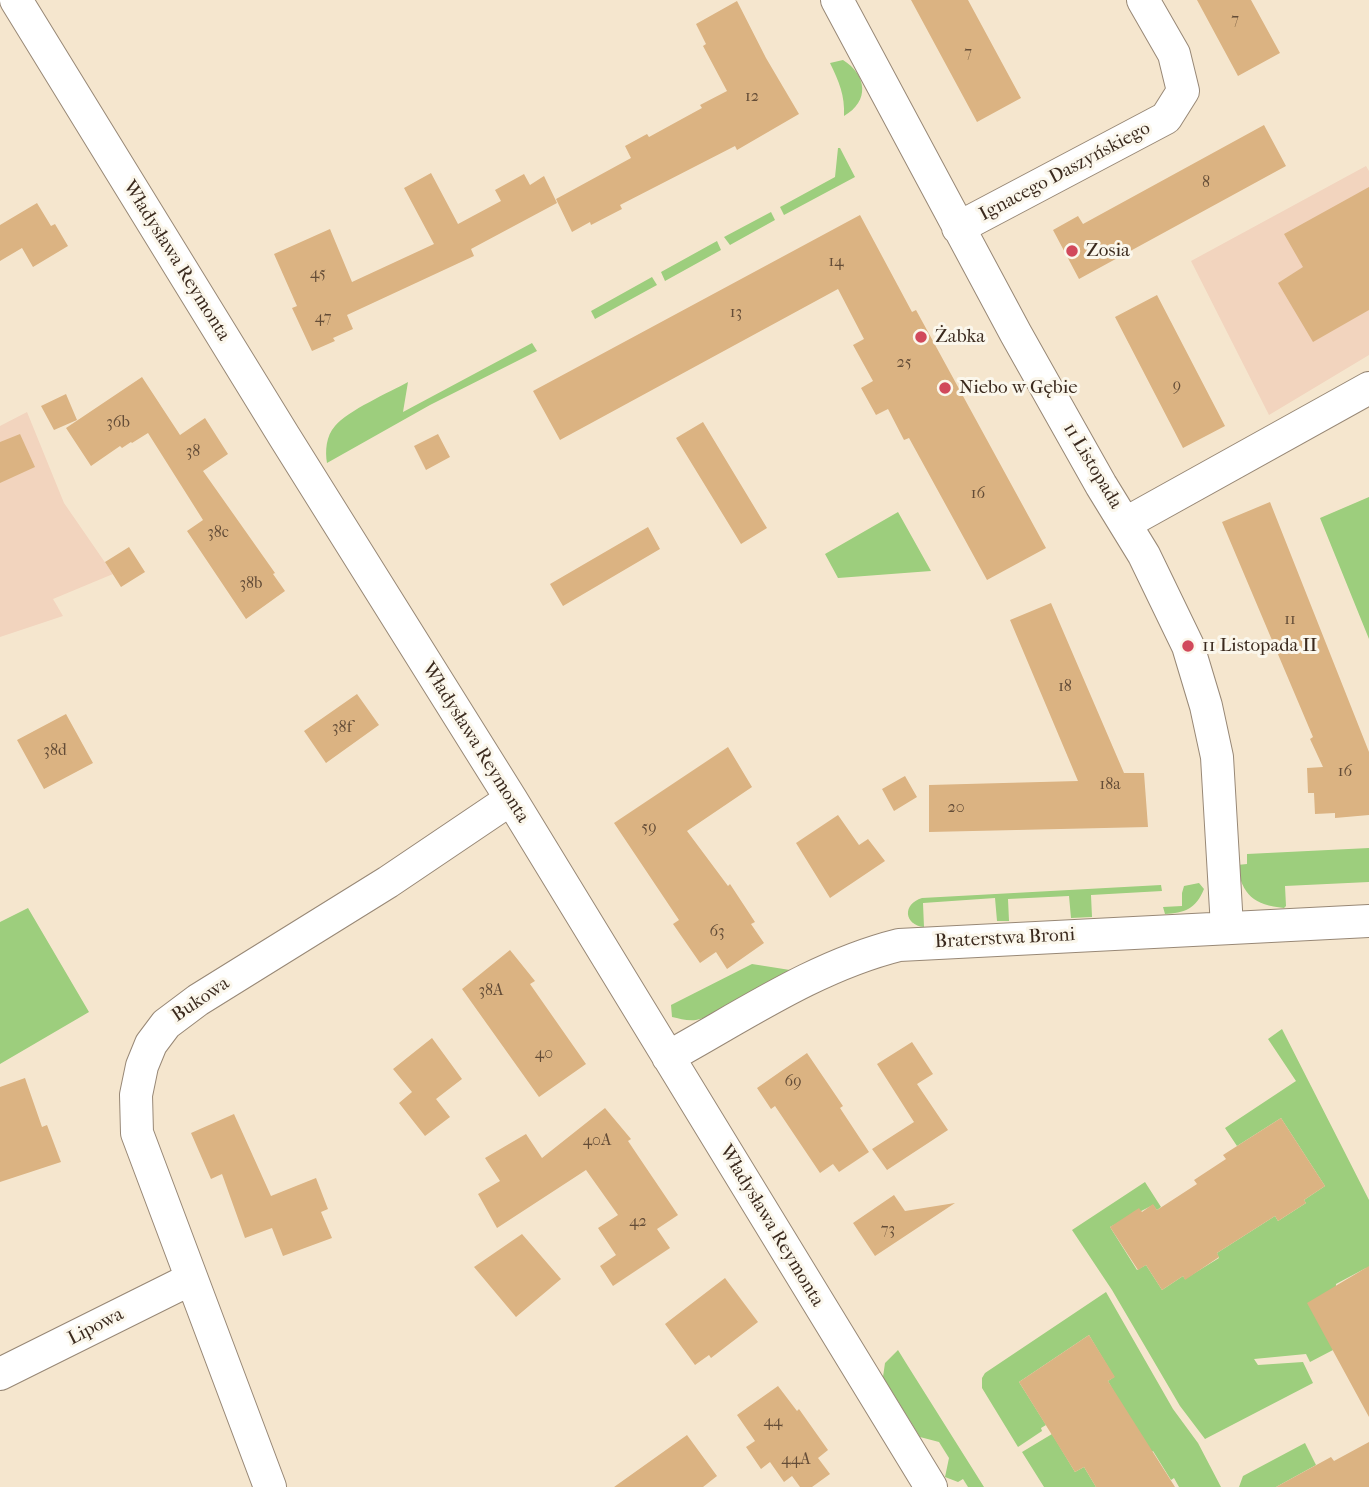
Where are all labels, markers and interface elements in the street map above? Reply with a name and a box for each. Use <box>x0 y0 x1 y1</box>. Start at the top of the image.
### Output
house number: 7 <box>1231 10 1239 30</box>
house number: 7 <box>964 43 972 63</box>
house number: 12 <box>745 87 759 107</box>
street label: Ignacego Daszyńskiego <box>976 117 1154 227</box>
house number: 8 <box>1202 173 1210 193</box>
street label: Władysława Reymonta <box>117 177 235 345</box>
place label: Zosia <box>1086 240 1130 262</box>
marker: Zosia <box>1064 243 1080 259</box>
house number: 14 <box>828 252 844 272</box>
house number: 45 <box>310 264 326 284</box>
house number: 13 <box>730 303 742 323</box>
house number: 47 <box>315 308 331 328</box>
place label: Żabka <box>935 326 985 348</box>
marker: Żabka <box>913 329 929 345</box>
house number: 25 <box>896 353 912 373</box>
house number: 9 <box>1173 376 1181 396</box>
place label: Niebo w Gębie <box>959 377 1078 399</box>
marker: Niebo w Gębie <box>937 380 953 396</box>
house number: 36b <box>106 413 130 433</box>
street label: 11 Listopada <box>1057 419 1127 513</box>
house number: 38 <box>186 442 200 462</box>
house number: 16 <box>971 484 985 504</box>
house number: 38c <box>207 523 229 543</box>
house number: 38b <box>240 574 262 594</box>
house number: 11 <box>1284 610 1296 630</box>
place label: 11 Listopada II <box>1202 635 1317 657</box>
marker: 11 Listopada II <box>1180 638 1196 654</box>
street label: Władysława Reymonta <box>416 659 534 827</box>
house number: 18 <box>1058 677 1072 697</box>
house number: 38f <box>332 718 352 738</box>
house number: 38d <box>43 741 67 761</box>
house number: 16 <box>1338 762 1352 782</box>
house number: 18a <box>1099 775 1121 795</box>
house number: 20 <box>947 798 965 818</box>
house number: 59 <box>641 818 657 838</box>
house number: 63 <box>709 922 725 942</box>
street label: Braterstwa Broni <box>934 924 1076 954</box>
street label: Bukowa <box>168 973 234 1027</box>
house number: 38A <box>479 981 503 1001</box>
house number: 40 <box>535 1044 553 1064</box>
house number: 69 <box>784 1072 802 1092</box>
house number: 40A <box>583 1131 611 1151</box>
street label: Władysława Reymonta <box>714 1141 828 1311</box>
house number: 42 <box>629 1212 647 1232</box>
house number: 73 <box>881 1220 895 1240</box>
street label: Lipowa <box>64 1303 128 1351</box>
house number: 44 <box>764 1412 782 1432</box>
house number: 44A <box>781 1450 811 1470</box>

